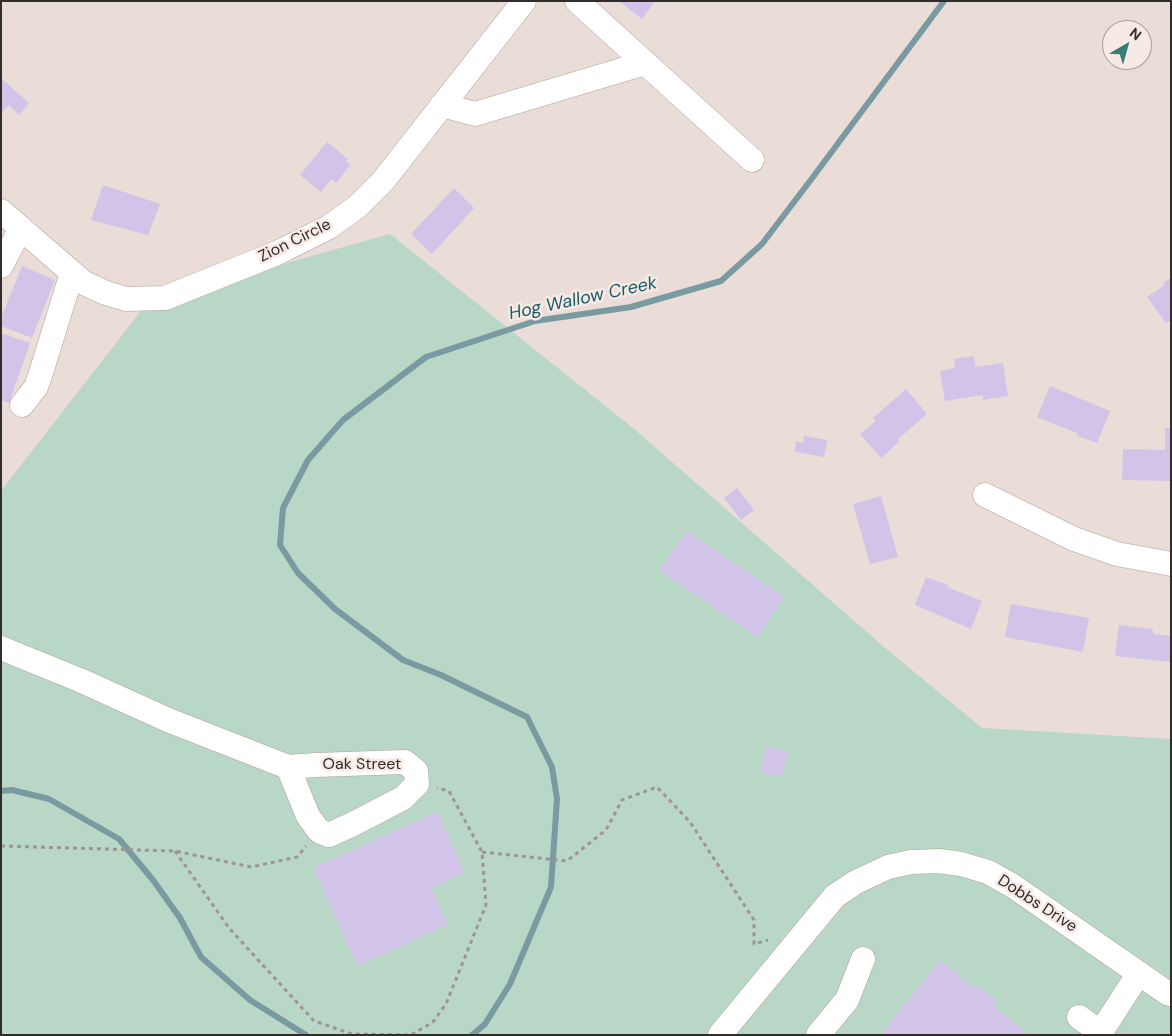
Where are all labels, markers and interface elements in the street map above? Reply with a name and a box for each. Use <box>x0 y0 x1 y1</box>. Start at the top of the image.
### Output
north arrow <box>1102 20 1152 70</box>
text: N <box>1126 24 1145 44</box>
street label: Zion Circle <box>256 215 334 267</box>
water label: Hog Wallow Creek <box>507 273 659 325</box>
street label: Oak Street <box>323 755 401 775</box>
street label: Dobbs Drive <box>994 871 1080 937</box>

